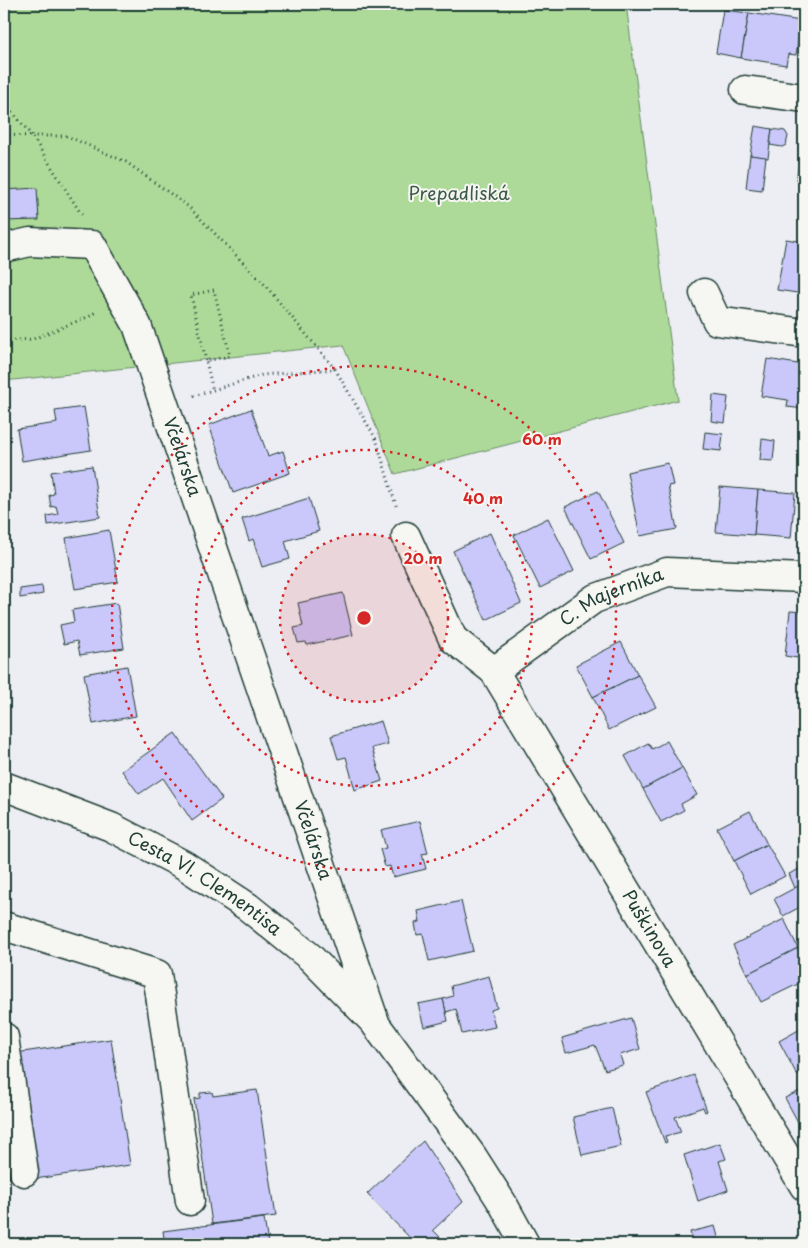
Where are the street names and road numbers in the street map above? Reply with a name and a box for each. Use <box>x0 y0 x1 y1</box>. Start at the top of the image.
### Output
street label: Včelárska <box>157 413 210 500</box>
street label: C. Majerníka <box>553 559 668 632</box>
street label: Včelárska <box>288 796 340 883</box>
street label: Cesta Vl. Clementisa <box>123 823 289 942</box>
street label: Puškinova <box>617 884 684 972</box>

